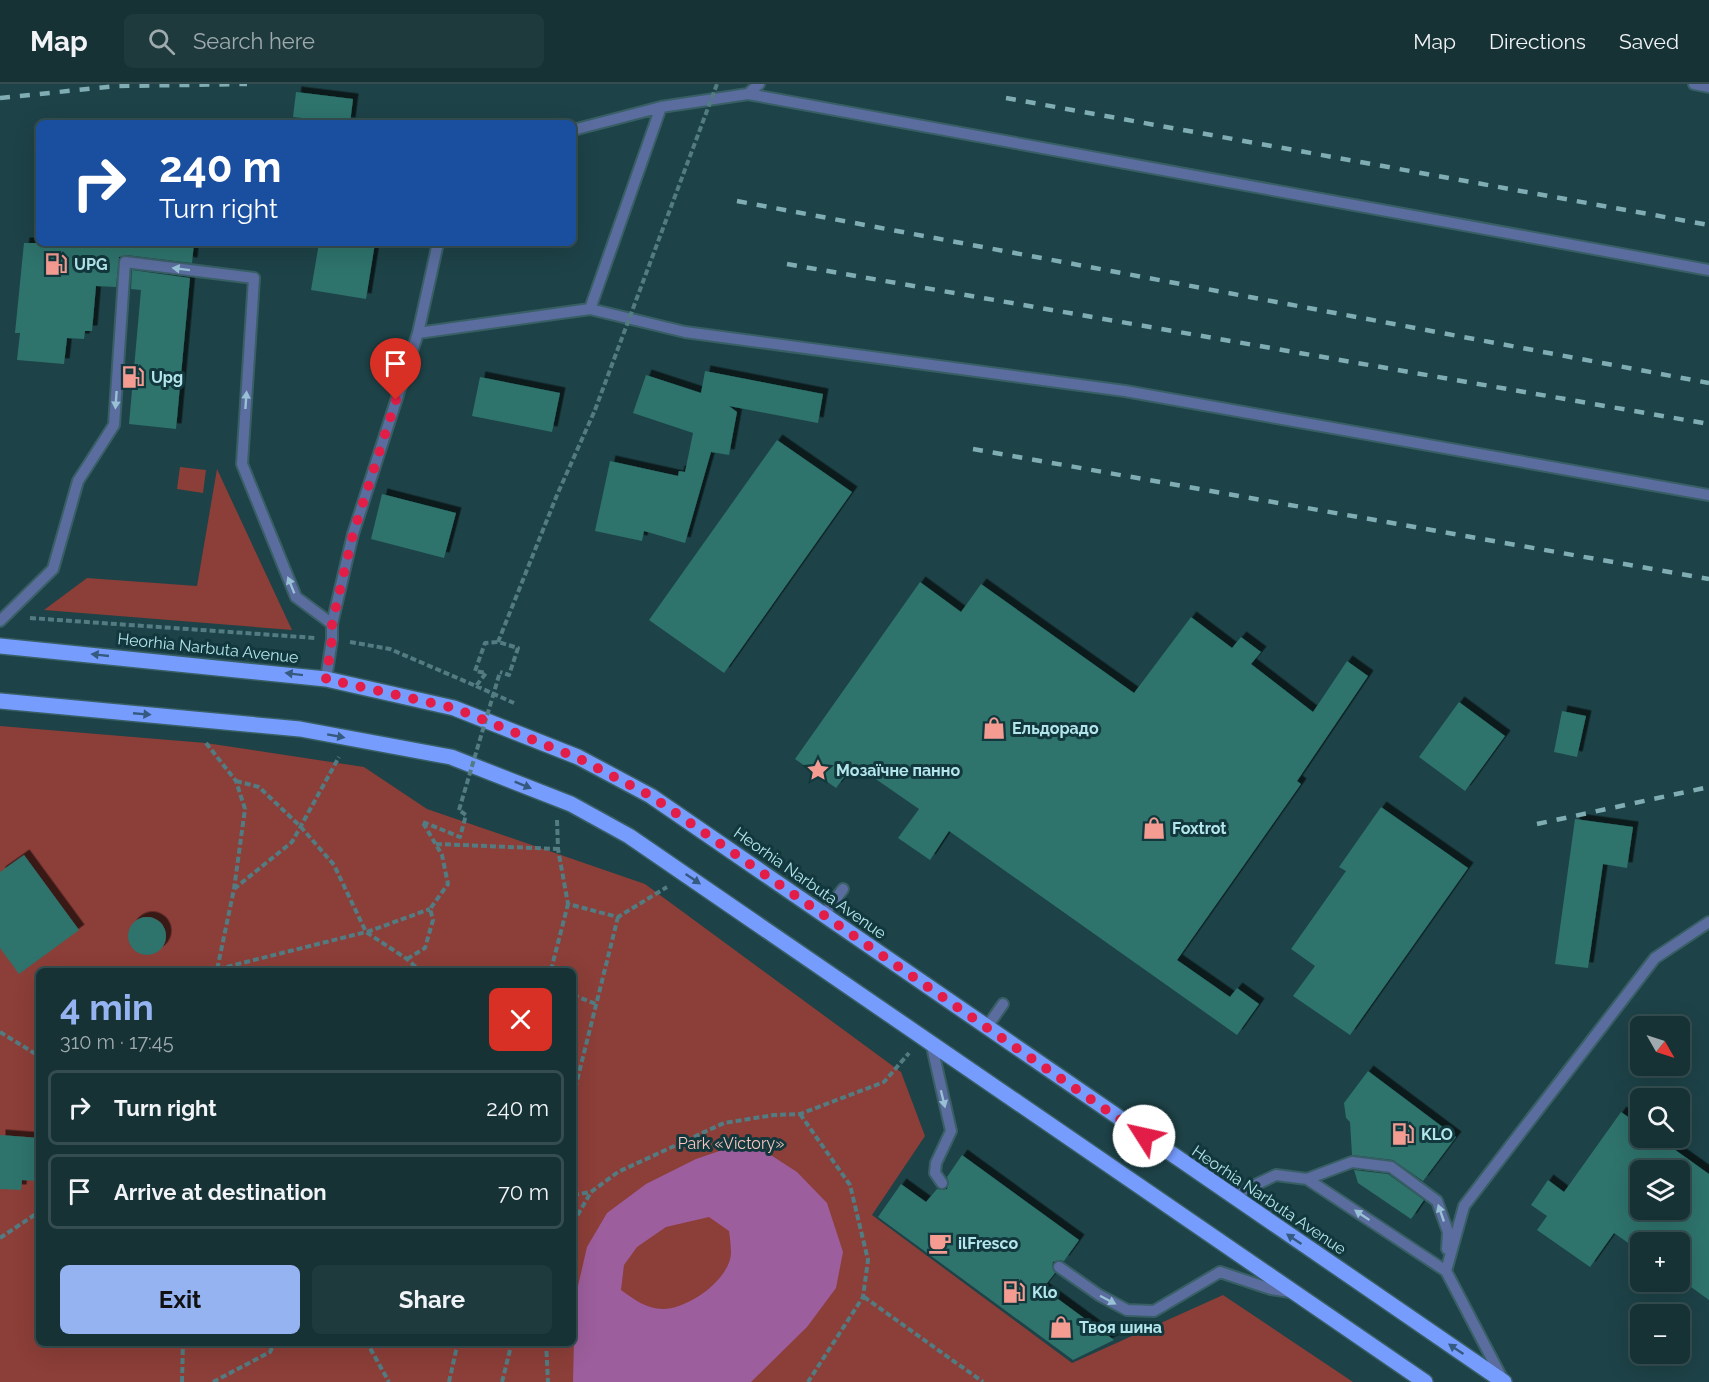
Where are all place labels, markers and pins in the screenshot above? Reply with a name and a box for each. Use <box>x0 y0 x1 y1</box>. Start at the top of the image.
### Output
fuel station icon: UPG <box>43 251 69 277</box>
place label: UPG <box>74 255 108 274</box>
pin <box>370 338 421 400</box>
fuel station icon: Upg <box>120 364 146 390</box>
place label: Upg <box>151 368 183 387</box>
shop icon: Ельдорадо <box>981 715 1007 741</box>
place label: Ельдорадо <box>1012 719 1099 738</box>
place icon: Мозаїчне панно <box>805 757 831 783</box>
place label: Мозаїчне панно <box>836 761 960 780</box>
shop icon: Foxtrot <box>1141 815 1167 841</box>
place label: Foxtrot <box>1172 819 1226 838</box>
fuel station icon: KLO <box>1390 1121 1416 1147</box>
place label: KLO <box>1421 1125 1453 1144</box>
cafe icon: ilFresco <box>927 1230 953 1256</box>
place label: ilFresco <box>958 1234 1018 1253</box>
fuel station icon: Klo <box>1001 1279 1027 1305</box>
place label: Klo <box>1032 1283 1058 1302</box>
shop icon: Твоя шина <box>1048 1314 1074 1340</box>
place label: Твоя шина <box>1079 1318 1162 1337</box>

